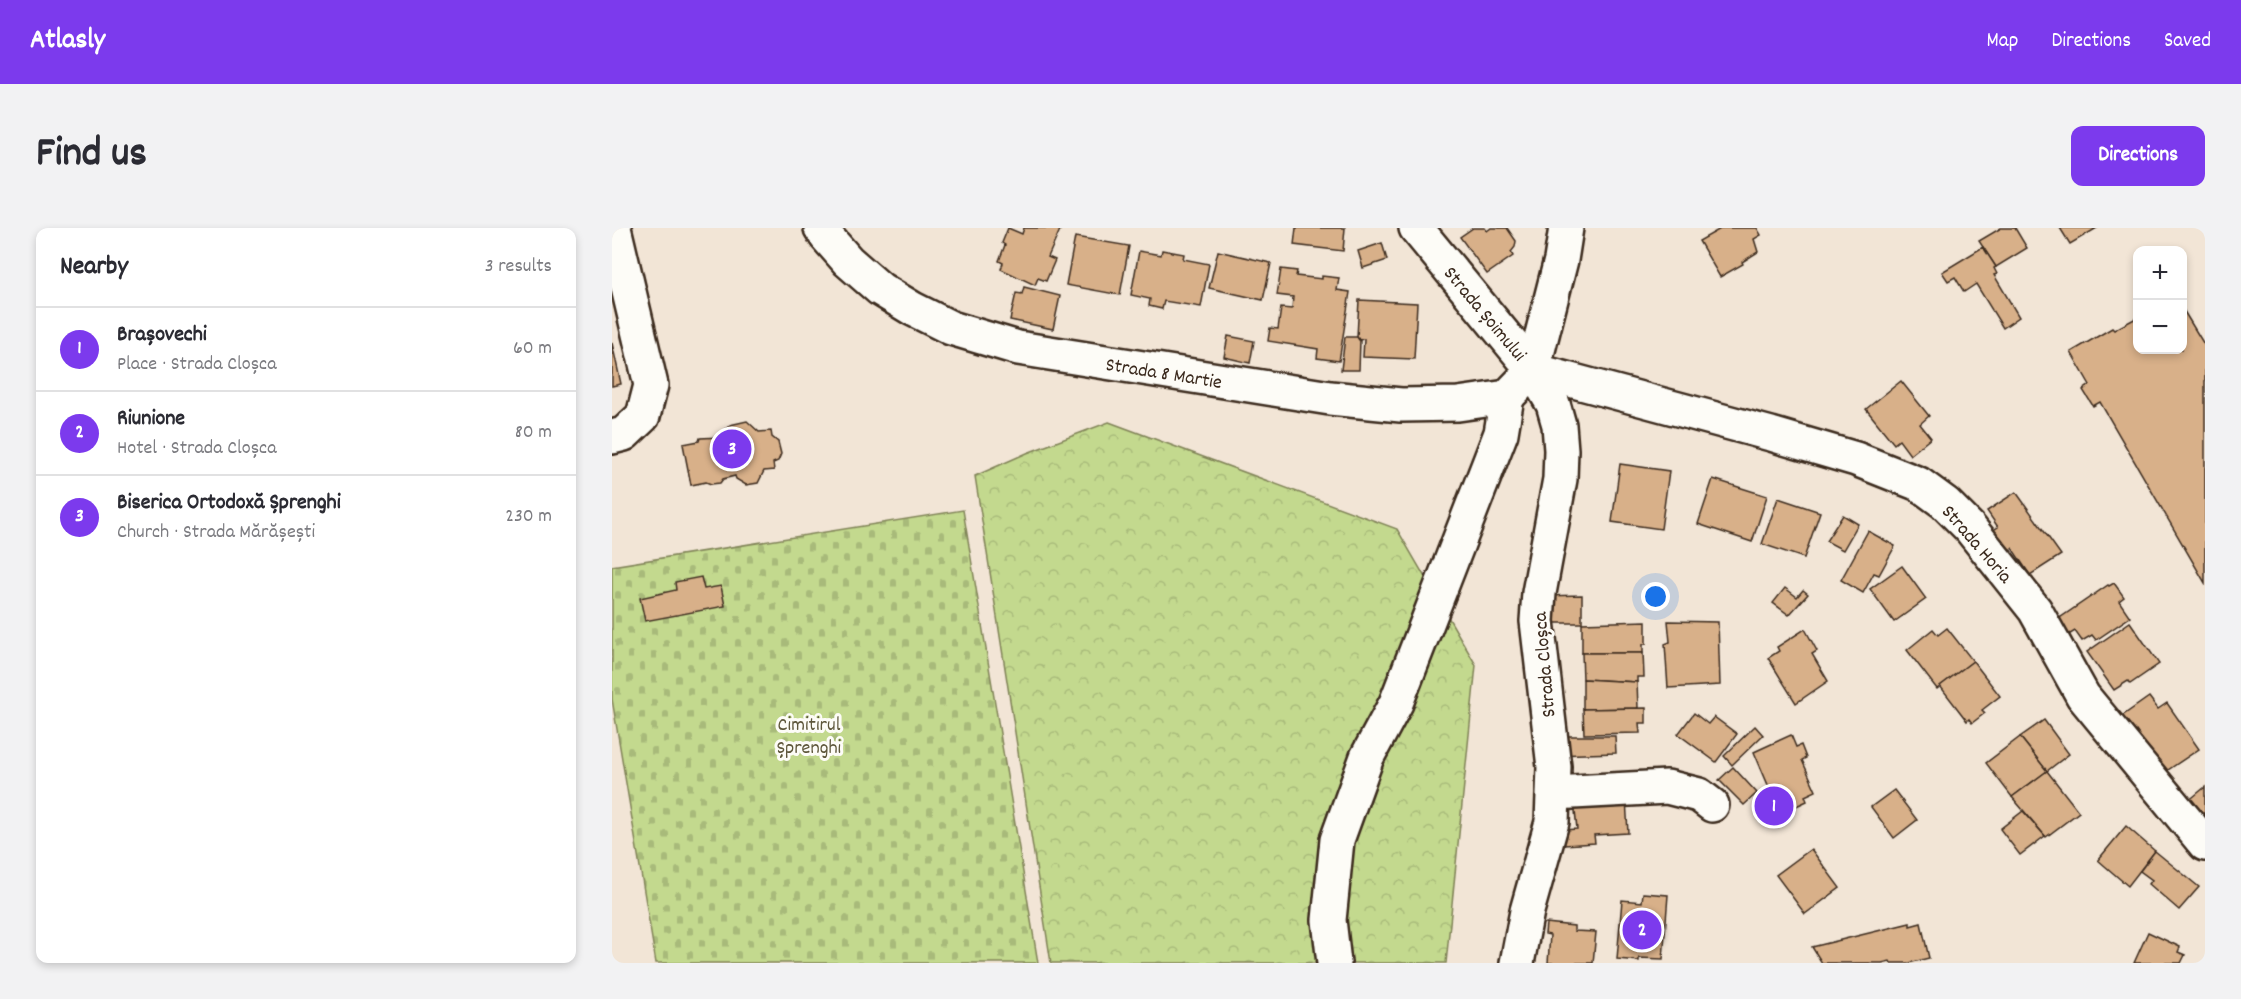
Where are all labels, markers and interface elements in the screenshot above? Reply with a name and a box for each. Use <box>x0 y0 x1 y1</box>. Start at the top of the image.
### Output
text: Atlasly <box>30 22 105 62</box>
text: Map <box>1987 27 2018 57</box>
text: Directions <box>2051 27 2131 57</box>
text: Saved <box>2164 27 2211 57</box>
text: Find us <box>36 126 147 186</box>
button: Directions <box>2071 126 2205 186</box>
map controls <box>2133 246 2187 354</box>
button: + <box>2133 246 2187 300</box>
text: Nearby <box>60 249 128 286</box>
text: 3 results <box>485 253 552 281</box>
street label: Strada Șoimului <box>1436 261 1532 369</box>
button: − <box>2133 300 2187 354</box>
text: Brașovechi <box>117 320 207 351</box>
text: 1 <box>77 335 82 363</box>
text: 60 m <box>513 335 552 363</box>
text: Place · Strada Cloșca <box>117 351 277 379</box>
street label: Strada 8 Martie <box>1103 352 1224 398</box>
text: Riunione <box>117 404 185 435</box>
text: 2 <box>75 419 84 447</box>
text: 80 m <box>515 419 552 447</box>
pin: 3 <box>712 426 752 472</box>
text: Hotel · Strada Cloșca <box>117 435 277 463</box>
text: Biserica Ortodoxă Șprenghi <box>117 488 341 519</box>
street label: Strada Horia <box>1934 500 2018 591</box>
text: 3 <box>75 503 84 531</box>
text: 230 m <box>505 503 552 531</box>
text: Church · Strada Mărășești <box>117 519 315 547</box>
your location <box>1641 582 1670 611</box>
street label: Strada Cloșca <box>1527 610 1565 719</box>
park label: Cimitirul Șprenghi <box>777 712 842 763</box>
pin: 1 <box>1754 784 1794 828</box>
pin: 2 <box>1622 908 1662 952</box>

